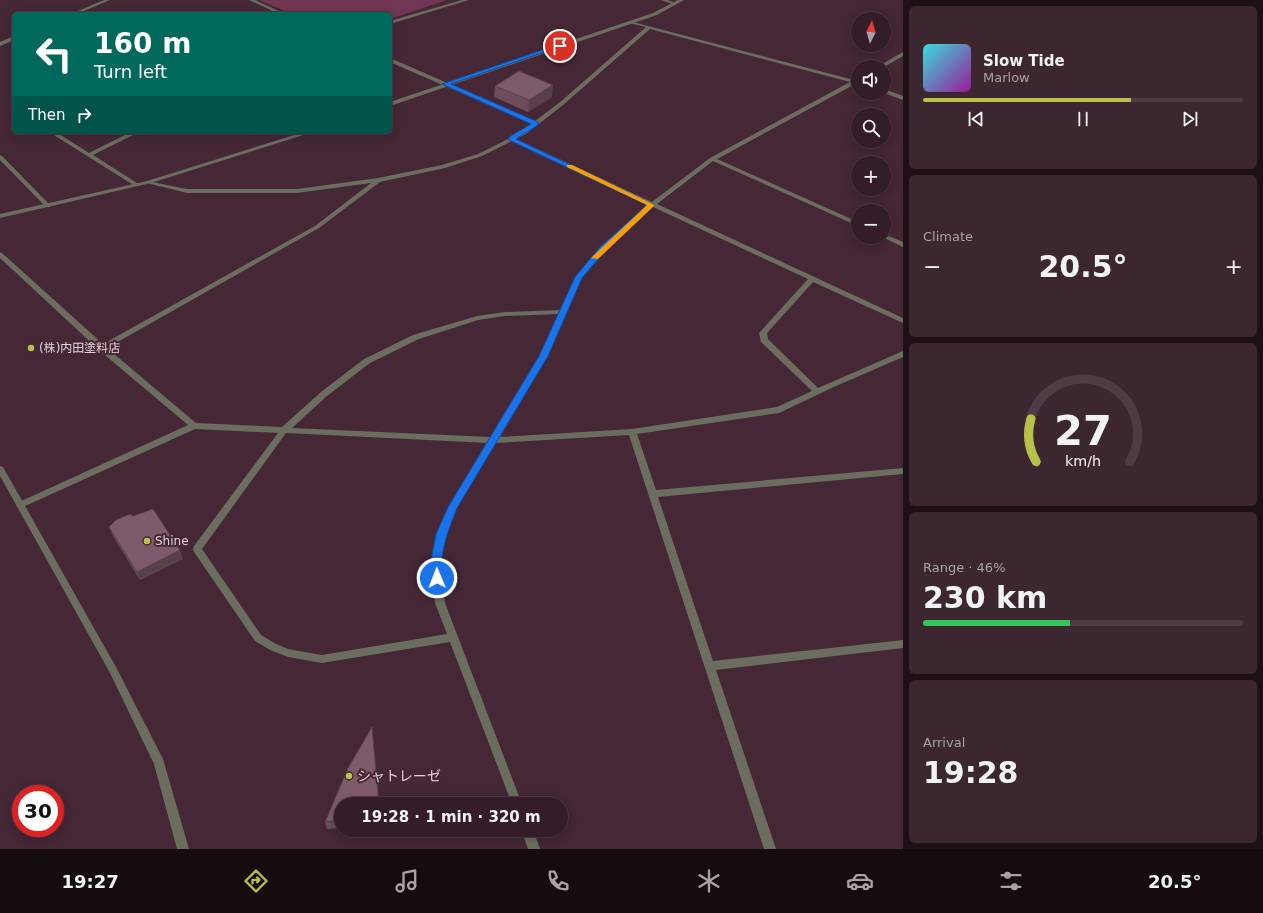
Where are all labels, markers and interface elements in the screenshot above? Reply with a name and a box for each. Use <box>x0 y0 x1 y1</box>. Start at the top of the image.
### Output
north arrow <box>851 12 891 52</box>
map controls <box>851 12 891 244</box>
text: 160 m <box>94 27 191 60</box>
icon: left <box>28 28 80 80</box>
pin <box>543 29 577 63</box>
icon: arrive <box>549 35 571 57</box>
text: Slow Tide <box>983 52 1065 70</box>
button: sound <box>851 60 891 100</box>
text: Turn left <box>94 61 167 82</box>
text: Marlow <box>983 70 1030 85</box>
icon: right <box>73 104 95 126</box>
text: Then <box>28 106 65 124</box>
button: search <box>851 108 891 148</box>
icon: previous <box>965 108 987 130</box>
icon: pause <box>1072 108 1094 130</box>
icon: next <box>1179 108 1201 130</box>
button: + <box>851 156 891 196</box>
button: − <box>851 204 891 244</box>
text: Climate <box>923 229 973 244</box>
text: 20.5° <box>1038 249 1128 284</box>
text: − <box>923 254 941 279</box>
text: + <box>1225 254 1243 279</box>
place label: (株)内田塗料店 <box>39 341 120 355</box>
marker: (株)内田塗料店 <box>26 343 36 353</box>
text: 27 <box>1054 406 1112 455</box>
text: km/h <box>1065 453 1101 469</box>
place label: Shine <box>155 534 189 548</box>
marker: Shine <box>142 536 152 546</box>
position arrow <box>416 557 458 599</box>
text: Range · 46% <box>923 560 1006 575</box>
text: 230 km <box>923 580 1047 615</box>
text: Arrival <box>923 735 965 750</box>
text: 19:28 <box>923 755 1019 790</box>
place label: シャトレーゼ <box>357 768 441 784</box>
marker: シャトレーゼ <box>344 771 354 781</box>
speed limit sign: 30 <box>12 785 64 837</box>
text: 19:28 · 1 min · 320 m <box>361 808 541 826</box>
icon: directions <box>242 867 270 895</box>
icon: music <box>393 867 421 895</box>
icon: phone <box>544 867 572 895</box>
icon: climate <box>695 867 723 895</box>
icon: car <box>846 867 874 895</box>
icon: filters <box>997 867 1025 895</box>
text: 19:27 <box>62 871 119 892</box>
text: 20.5° <box>1148 871 1201 892</box>

